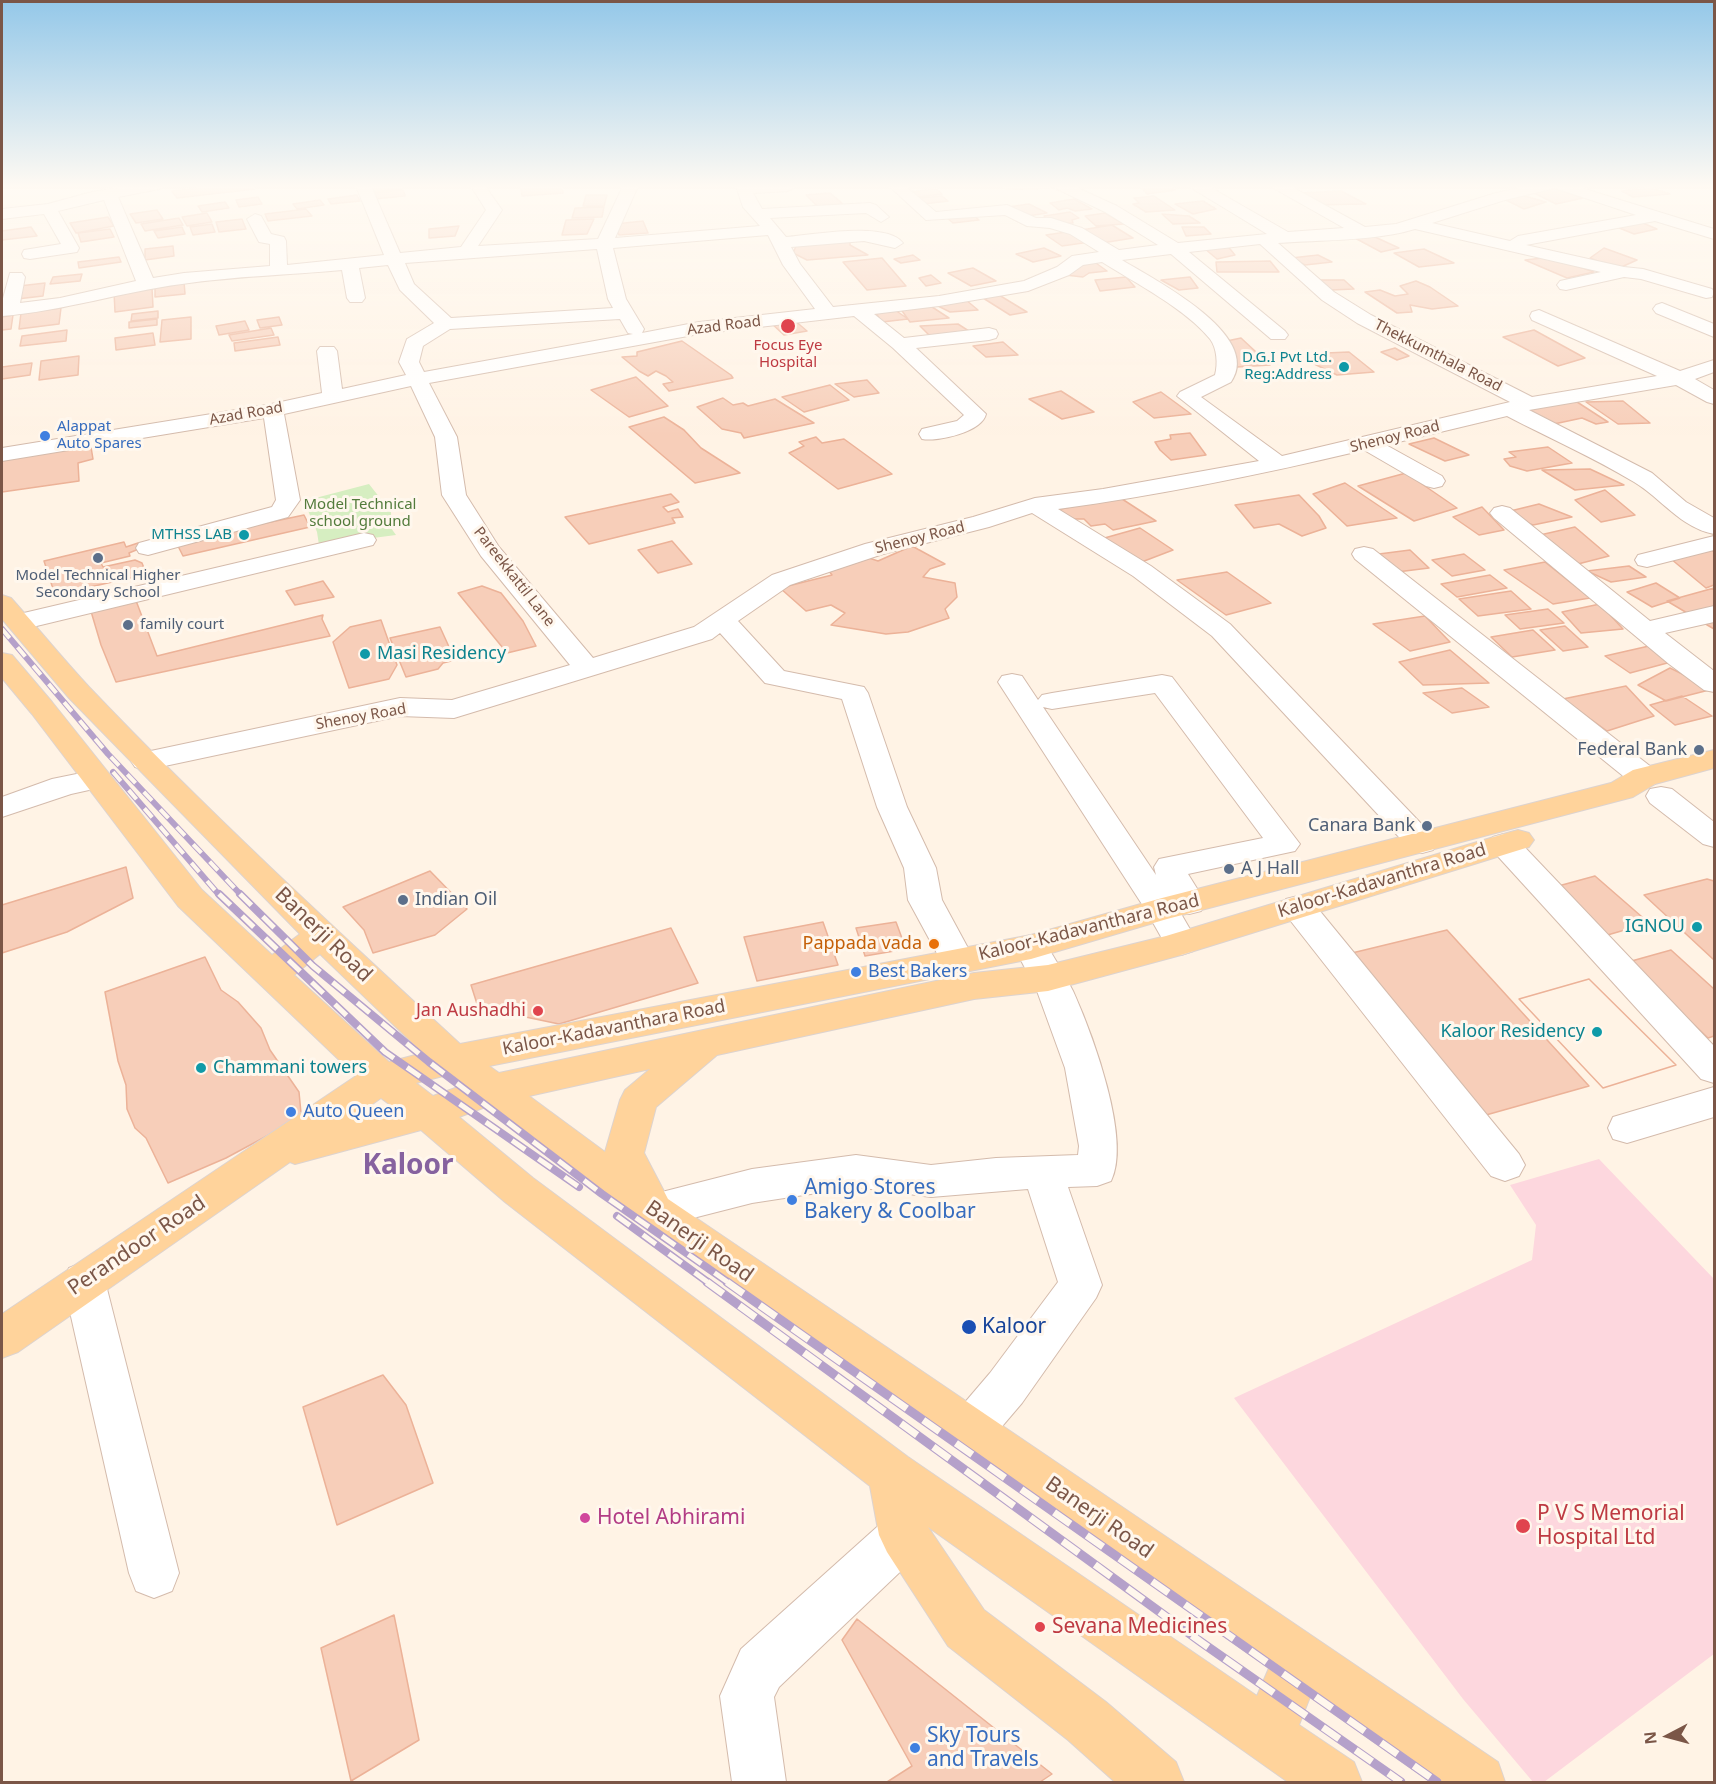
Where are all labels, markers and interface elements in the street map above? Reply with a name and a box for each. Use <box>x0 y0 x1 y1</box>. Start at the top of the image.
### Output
street label: Azad Road <box>686 313 762 339</box>
street label: Thekkumthala Road <box>1371 316 1505 396</box>
marker: Focus Eye Hospital <box>779 317 797 335</box>
place label: Focus Eye Hospital <box>754 337 822 372</box>
place label: D.G.I Pvt Ltd. Reg:Address <box>1242 349 1332 384</box>
marker: D.G.I Pvt Ltd. Reg:Address <box>1337 360 1351 374</box>
street label: Azad Road <box>208 399 284 429</box>
street label: Shenoy Road <box>1348 417 1442 457</box>
place label: Alappat Auto Spares <box>57 418 142 453</box>
marker: Alappat Auto Spares <box>38 429 52 443</box>
park label: Model Technical school ground <box>304 496 416 531</box>
street label: Shenoy Road <box>873 518 967 558</box>
street label: Pareekkattil Lane <box>470 524 558 630</box>
place label: MTHSS LAB <box>151 526 232 544</box>
marker: MTHSS LAB <box>237 528 251 542</box>
marker: Model Technical Higher Secondary School <box>91 551 105 565</box>
place label: Model Technical Higher Secondary School <box>15 567 181 602</box>
place label: family court <box>140 616 224 634</box>
marker: family court <box>121 618 135 632</box>
place label: Masi Residency <box>377 643 506 665</box>
marker: Masi Residency <box>358 647 372 661</box>
street label: Shenoy Road <box>314 700 408 734</box>
place label: Federal Bank <box>1577 739 1687 761</box>
marker: Federal Bank <box>1692 743 1706 757</box>
place label: Canara Bank <box>1308 815 1415 837</box>
marker: Canara Bank <box>1420 819 1434 833</box>
street label: Kaloor-Kadavanthra Road <box>1275 839 1489 923</box>
place label: A J Hall <box>1241 858 1299 880</box>
marker: A J Hall <box>1222 862 1236 876</box>
street label: Banerji Road <box>269 882 377 988</box>
place label: Indian Oil <box>415 889 497 911</box>
street label: Kaloor-Kadavanthara Road <box>977 890 1201 966</box>
marker: Indian Oil <box>396 893 410 907</box>
place label: IGNOU <box>1625 916 1685 938</box>
marker: IGNOU <box>1690 920 1704 934</box>
place label: Pappada vada <box>803 933 922 955</box>
marker: Pappada vada <box>927 937 941 951</box>
place label: Best Bakers <box>868 961 967 983</box>
marker: Best Bakers <box>849 965 863 979</box>
street label: Kaloor-Kadavanthara Road <box>501 996 727 1060</box>
place label: Jan Aushadhi <box>416 1000 526 1022</box>
marker: Jan Aushadhi <box>531 1004 545 1018</box>
place label: Kaloor Residency <box>1440 1021 1585 1043</box>
marker: Kaloor Residency <box>1590 1025 1604 1039</box>
place label: Chammani towers <box>213 1057 367 1079</box>
marker: Chammani towers <box>194 1061 208 1075</box>
place label: Auto Queen <box>303 1101 404 1123</box>
marker: Auto Queen <box>284 1105 298 1119</box>
district label: Kaloor <box>362 1149 454 1183</box>
place label: Amigo Stores Bakery & Coolbar <box>804 1175 976 1225</box>
street label: Perandoor Road <box>63 1191 211 1301</box>
marker: Amigo Stores Bakery & Coolbar <box>785 1193 799 1207</box>
street label: Banerji Road <box>640 1196 758 1288</box>
place label: Kaloor <box>982 1314 1046 1340</box>
marker: Kaloor <box>960 1318 978 1336</box>
street label: Banerji Road <box>1040 1472 1158 1564</box>
place label: P V S Memorial Hospital Ltd <box>1537 1501 1685 1551</box>
place label: Hotel Abhirami <box>597 1505 745 1531</box>
marker: Hotel Abhirami <box>578 1511 592 1525</box>
marker: P V S Memorial Hospital Ltd <box>1514 1517 1532 1535</box>
place label: Sevana Medicines <box>1052 1614 1227 1640</box>
marker: Sevana Medicines <box>1033 1620 1047 1634</box>
north arrow <box>1638 1706 1698 1766</box>
place label: Sky Tours and Travels <box>927 1723 1039 1773</box>
text: N <box>1638 1730 1662 1746</box>
marker: Sky Tours and Travels <box>908 1741 922 1755</box>

